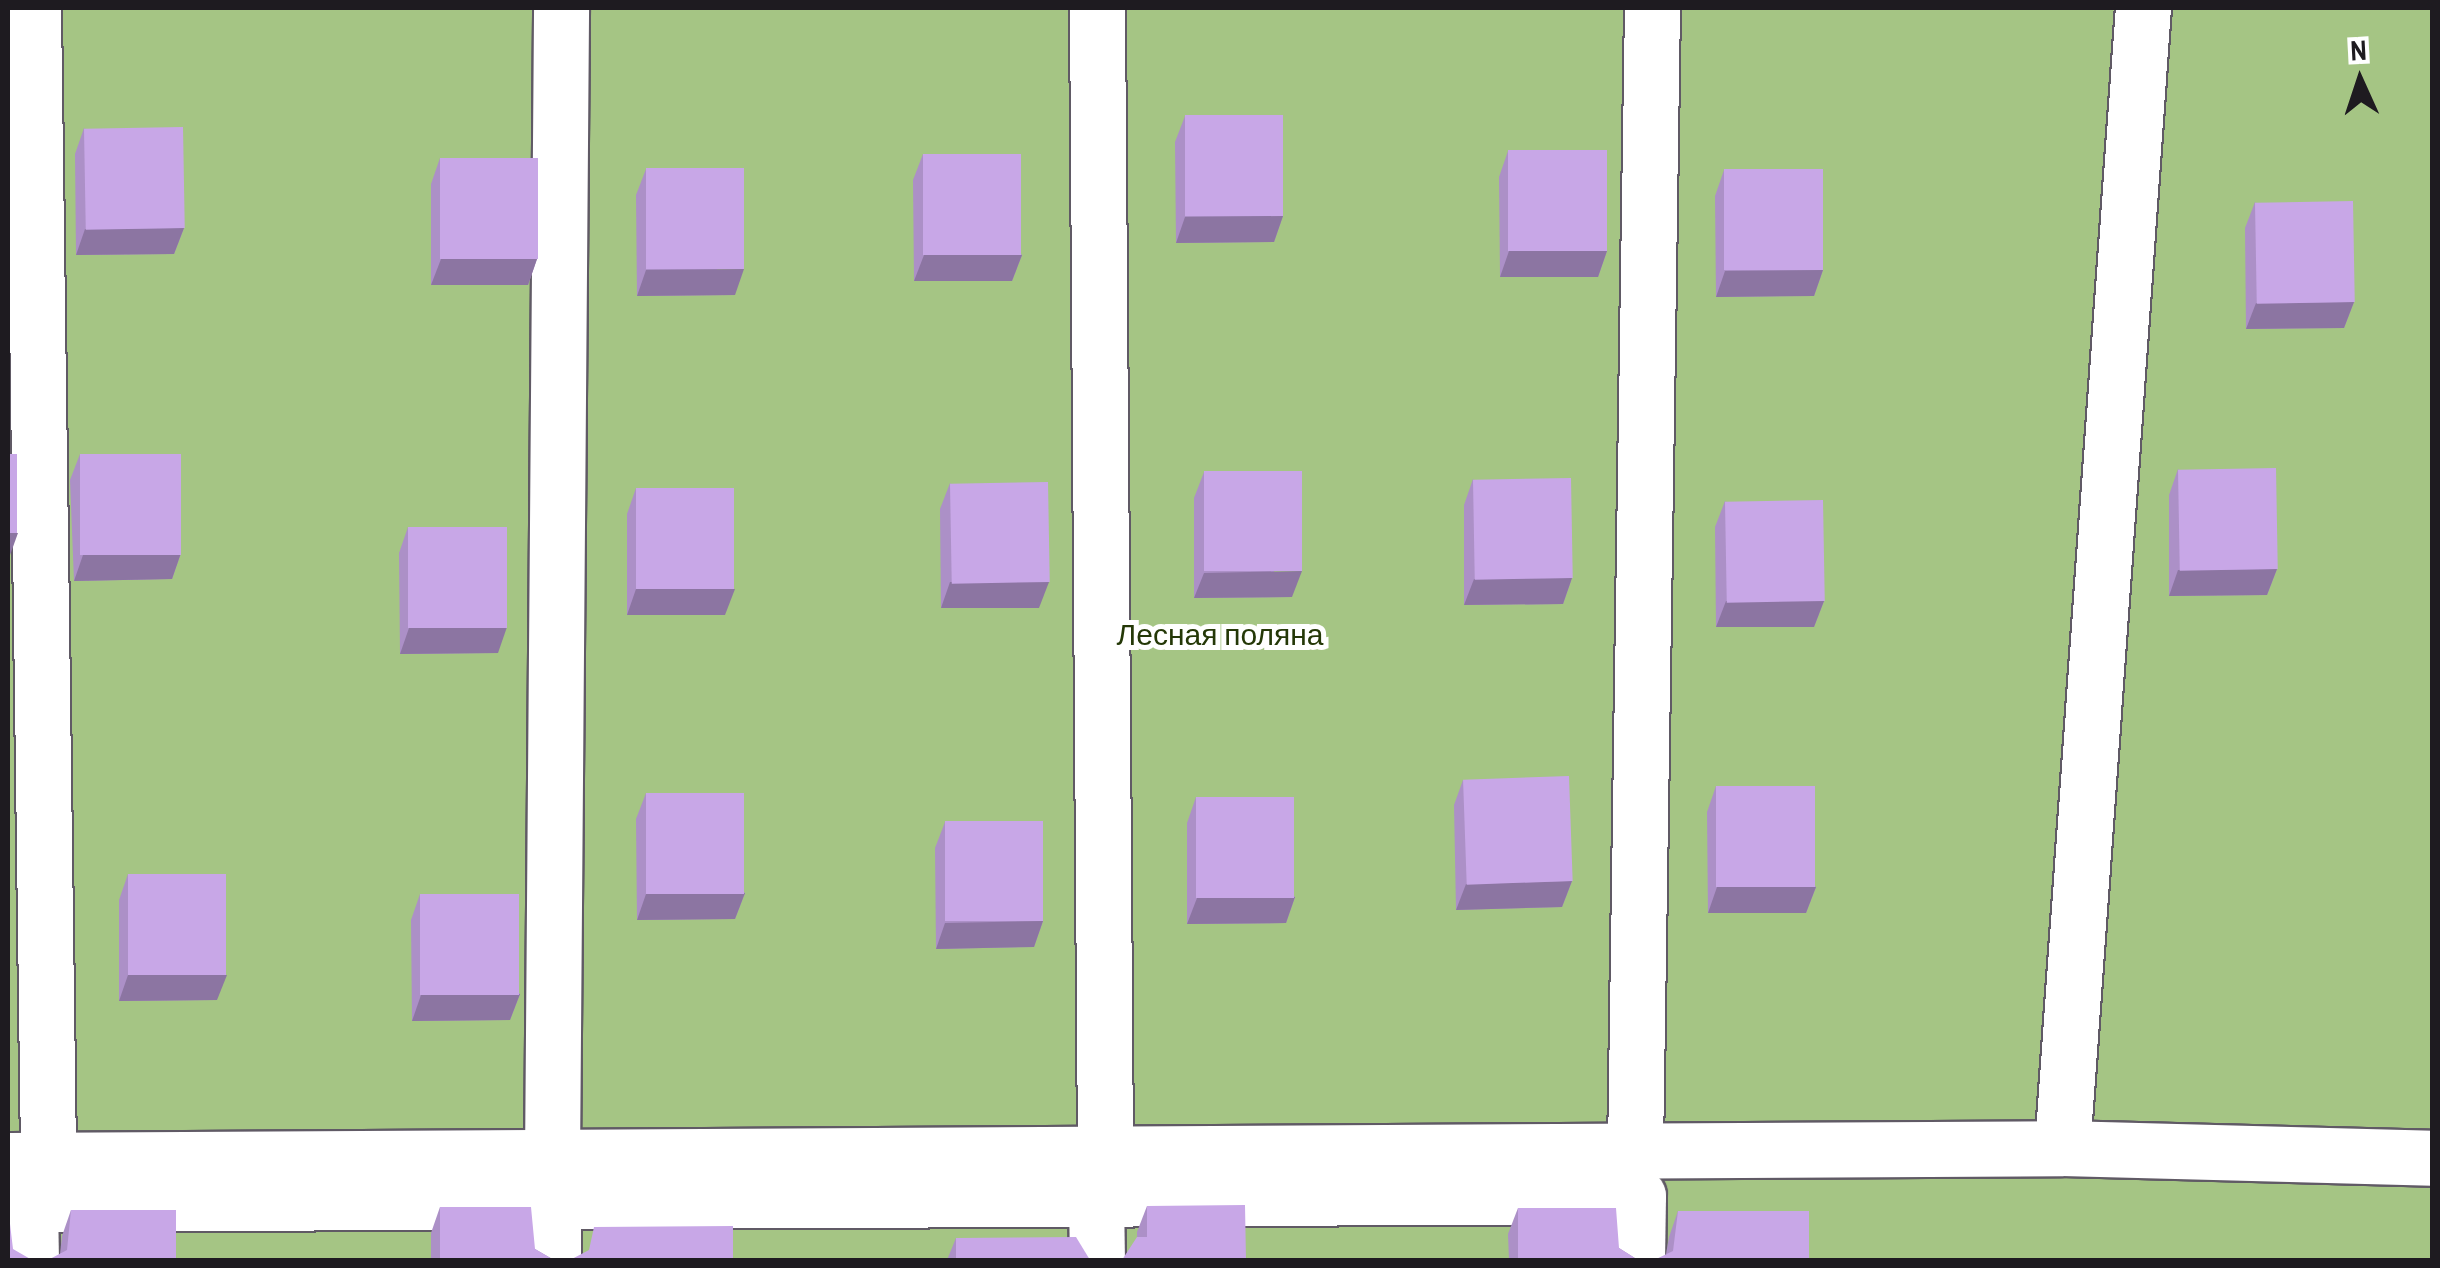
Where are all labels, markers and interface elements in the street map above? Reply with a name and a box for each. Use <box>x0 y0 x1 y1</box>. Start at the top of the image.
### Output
north arrow <box>2310 30 2410 130</box>
text: N <box>2349 31 2368 69</box>
park label: Лесная поляна <box>1117 616 1323 652</box>

